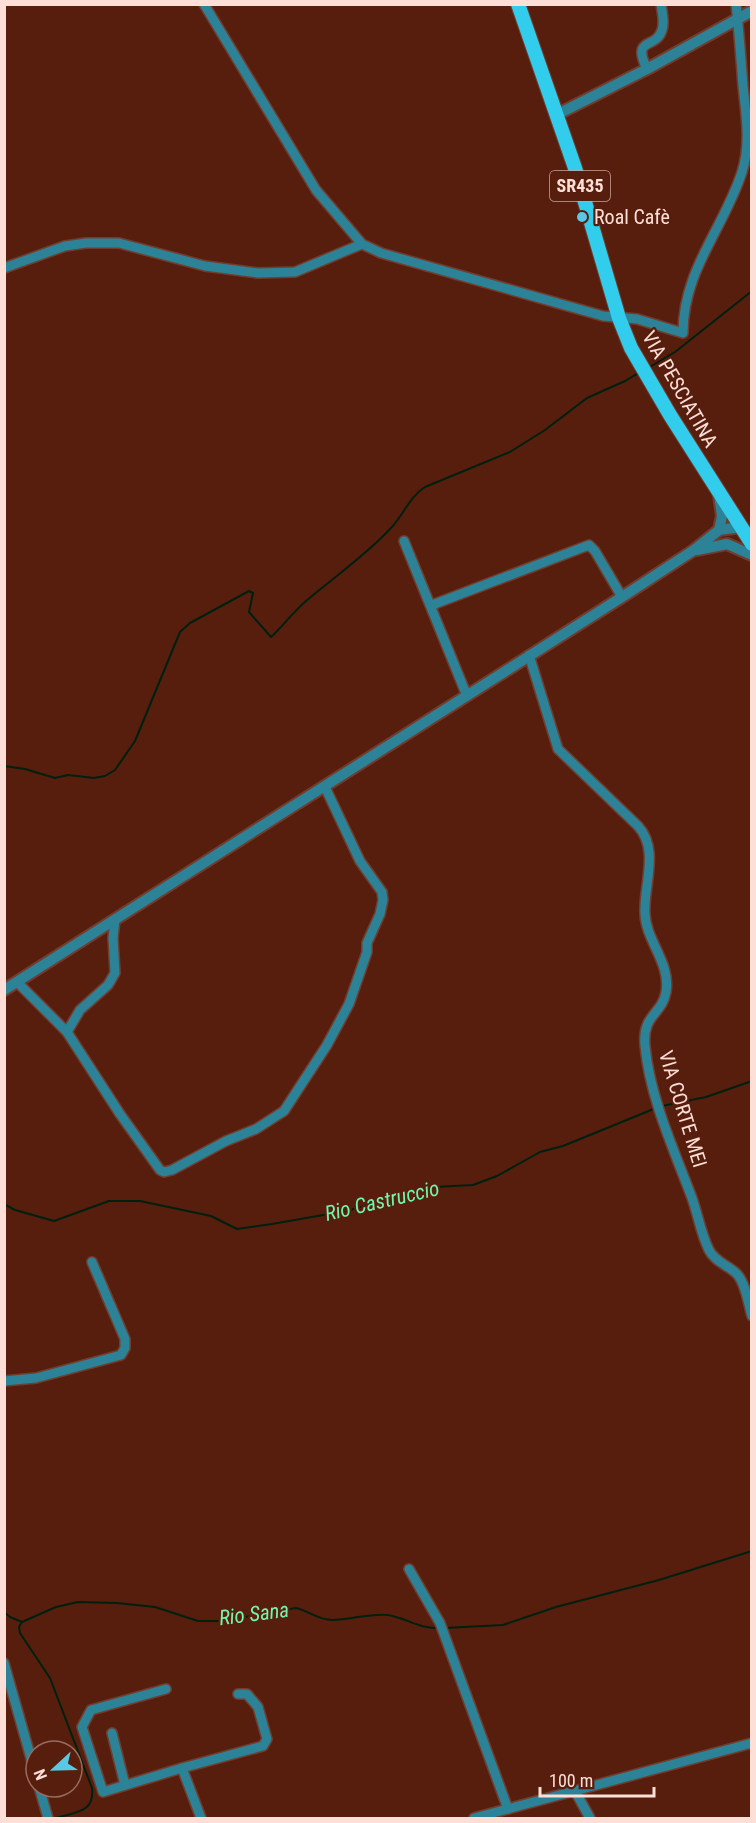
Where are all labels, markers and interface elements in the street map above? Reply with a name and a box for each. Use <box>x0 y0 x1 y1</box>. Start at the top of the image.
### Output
road number: SR435 <box>550 171 610 201</box>
place label: Roal Cafè <box>594 205 670 229</box>
marker: Roal Cafè <box>575 210 589 224</box>
street label: VIA PESCIATINA <box>637 327 723 452</box>
street label: VIA CORTE MEI <box>654 1048 712 1170</box>
water label: Rio Castruccio <box>322 1176 442 1226</box>
water label: Rio Sana <box>218 1598 290 1630</box>
north arrow <box>24 1739 84 1799</box>
scale bar <box>540 1760 654 1798</box>
text: N <box>30 1766 51 1783</box>
text: 100 m <box>549 1770 593 1791</box>

